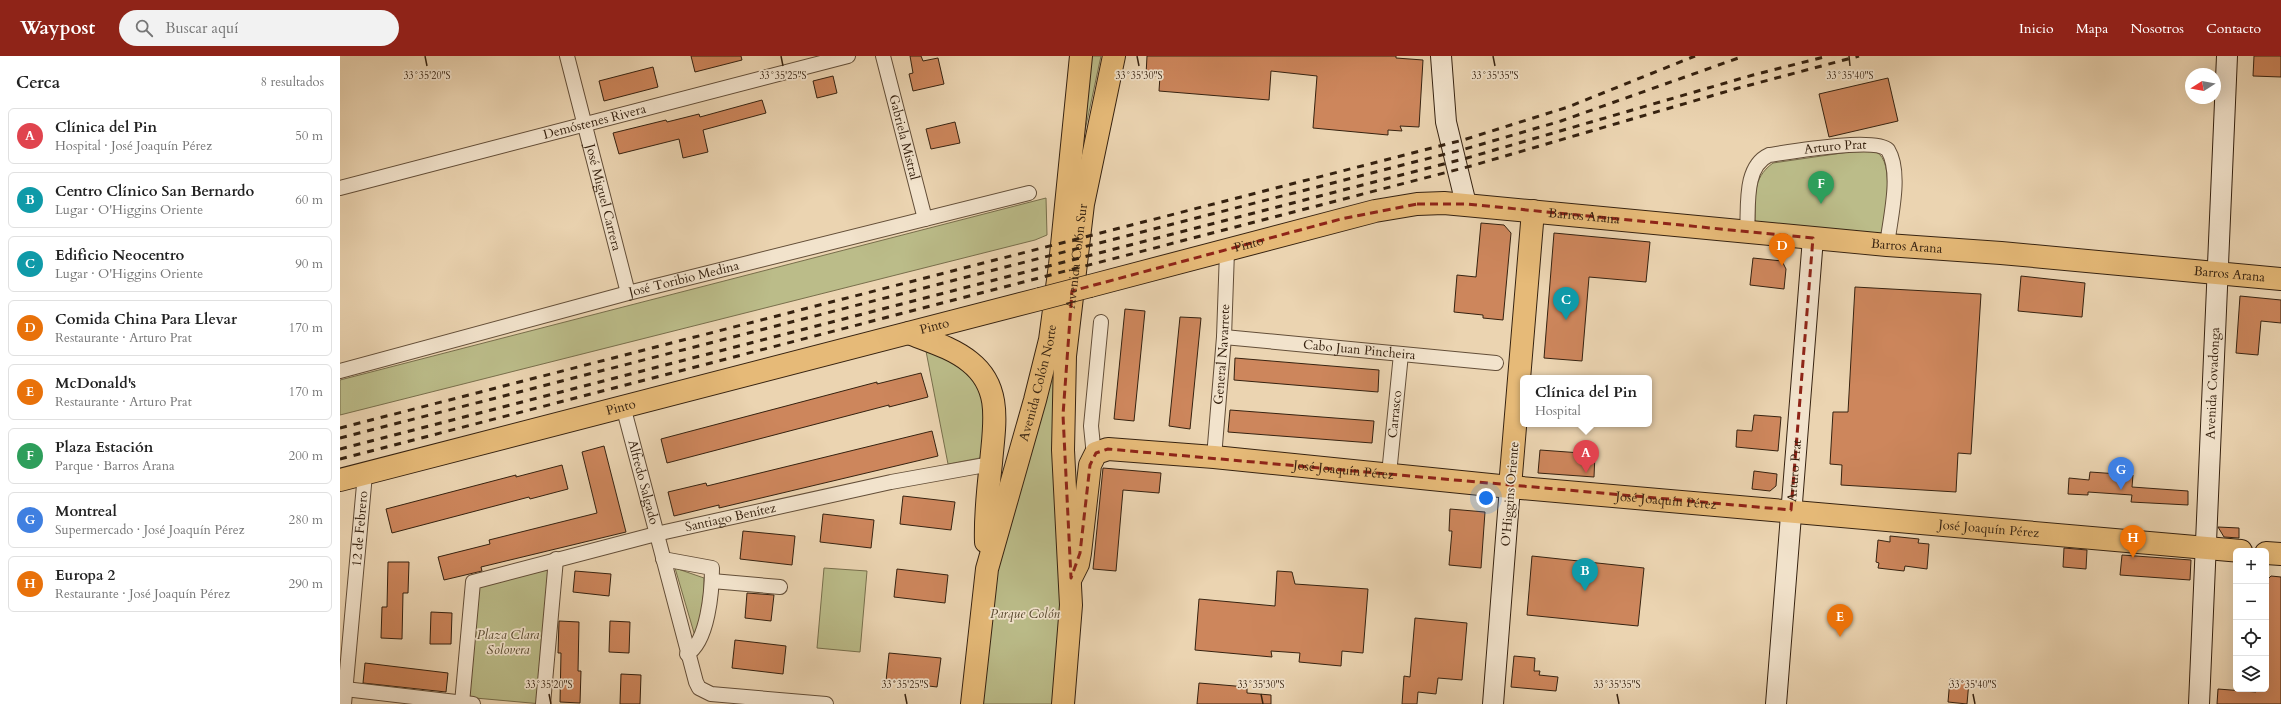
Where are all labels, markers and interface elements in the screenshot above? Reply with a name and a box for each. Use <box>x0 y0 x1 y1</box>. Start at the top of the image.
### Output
search box <box>119 10 399 46</box>
text: Waypost <box>20 15 95 41</box>
icon: search <box>133 17 155 39</box>
text: Buscar aquí <box>165 18 239 38</box>
text: Inicio <box>2019 19 2054 38</box>
text: Mapa <box>2076 19 2108 38</box>
text: Nosotros <box>2130 19 2184 38</box>
text: Contacto <box>2206 19 2261 38</box>
north arrow <box>2185 68 2221 104</box>
text: 33°35'20"S <box>403 69 451 83</box>
text: 33°35'25"S <box>759 69 807 83</box>
text: 33°35'30"S <box>1115 69 1163 83</box>
text: 33°35'35"S <box>1471 69 1519 83</box>
text: 33°35'40"S <box>1826 69 1874 83</box>
text: Cerca <box>16 71 60 94</box>
text: 8 resultados <box>260 73 324 91</box>
street label: Gabriela Mistral <box>884 93 924 183</box>
street label: Demóstenes Rivera <box>541 100 648 144</box>
text: Clínica del Pin <box>55 117 157 137</box>
text: A <box>25 127 35 145</box>
text: 50 m <box>295 127 323 145</box>
street label: Arturo Prat <box>1803 136 1867 159</box>
text: Hospital · José Joaquín Pérez <box>55 137 212 155</box>
street label: José Miguel Carrera <box>581 140 626 253</box>
pin: F <box>1808 171 1834 204</box>
text: Centro Clínico San Bernardo <box>55 181 254 201</box>
text: B <box>25 191 35 209</box>
text: 60 m <box>295 191 323 209</box>
text: Lugar · O'Higgins Oriente <box>55 201 203 219</box>
street label: Avenida Colón Sur <box>1062 203 1092 310</box>
street label: Barros Arana <box>1548 204 1621 229</box>
street label: Pinto <box>1232 232 1265 257</box>
pin: D <box>1769 233 1795 266</box>
street label: Barros Arana <box>1870 235 1943 258</box>
text: Edificio Neocentro <box>55 245 184 265</box>
text: C <box>25 255 35 273</box>
text: 90 m <box>295 255 323 273</box>
street label: José Toribio Medina <box>625 257 741 302</box>
street label: Barros Arana <box>2193 262 2266 287</box>
text: Lugar · O'Higgins Oriente <box>55 265 203 283</box>
pin: C <box>1553 287 1579 320</box>
street label: General Navarrete <box>1209 304 1234 405</box>
text: Comida China Para Llevar <box>55 309 237 329</box>
street label: Pinto <box>918 314 951 339</box>
text: D <box>24 319 36 337</box>
text: 170 m <box>289 319 323 337</box>
street label: Avenida Colón Norte <box>1015 323 1061 443</box>
street label: Avenida Covadonga <box>2201 326 2224 440</box>
text: Restaurante · Arturo Prat <box>55 329 192 347</box>
street label: Cabo Juan Pincheira <box>1302 336 1417 364</box>
text: McDonald's <box>55 373 136 393</box>
popup <box>1520 375 1652 427</box>
text: Clínica del Pin <box>1535 382 1637 402</box>
text: E <box>26 383 34 401</box>
text: 170 m <box>289 383 323 401</box>
street label: Carrasco <box>1384 390 1406 439</box>
text: Restaurante · Arturo Prat <box>55 393 192 411</box>
street label: Pinto <box>604 395 637 420</box>
text: Hospital <box>1535 402 1581 420</box>
text: Plaza Estación <box>55 437 153 457</box>
street label: Alfredo Salgado <box>623 438 663 527</box>
street label: Arturo Prat <box>1783 439 1806 503</box>
pin: A <box>1573 440 1599 473</box>
street label: O'Higgins Oriente <box>1496 441 1524 547</box>
text: F <box>26 447 34 465</box>
text: 200 m <box>289 447 323 465</box>
street label: José Joaquín Pérez <box>1290 456 1395 484</box>
text: Parque · Barros Arana <box>55 457 175 475</box>
pin: G <box>2108 457 2134 490</box>
street label: José Joaquín Pérez <box>1613 487 1717 514</box>
your location <box>1476 488 1496 508</box>
street label: 12 de Febrero <box>348 490 372 567</box>
street label: Santiago Benítez <box>683 499 778 536</box>
text: Montreal <box>55 501 117 521</box>
text: G <box>25 511 35 529</box>
text: 280 m <box>289 511 323 529</box>
street label: José Joaquín Pérez <box>1936 515 2040 542</box>
text: Supermercado · José Joaquín Pérez <box>55 521 245 539</box>
pin: H <box>2120 525 2146 558</box>
map controls <box>2233 548 2269 692</box>
button: + <box>2233 548 2269 584</box>
pin: B <box>1572 558 1598 591</box>
text: Europa 2 <box>55 565 115 585</box>
text: H <box>24 575 36 593</box>
text: 290 m <box>289 575 323 593</box>
button: − <box>2233 584 2269 620</box>
text: Restaurante · José Joaquín Pérez <box>55 585 230 603</box>
pin: E <box>1827 604 1853 637</box>
park label: Parque Colón <box>990 605 1061 623</box>
button: locate <box>2233 620 2269 656</box>
park label: Plaza Clara Solovera <box>477 626 539 659</box>
button: layers <box>2233 656 2269 692</box>
text: 33°35'20"S <box>525 678 573 692</box>
text: 33°35'25"S <box>881 678 929 692</box>
text: 33°35'30"S <box>1237 678 1285 692</box>
text: 33°35'35"S <box>1593 678 1641 692</box>
text: 33°35'40"S <box>1949 678 1997 692</box>

